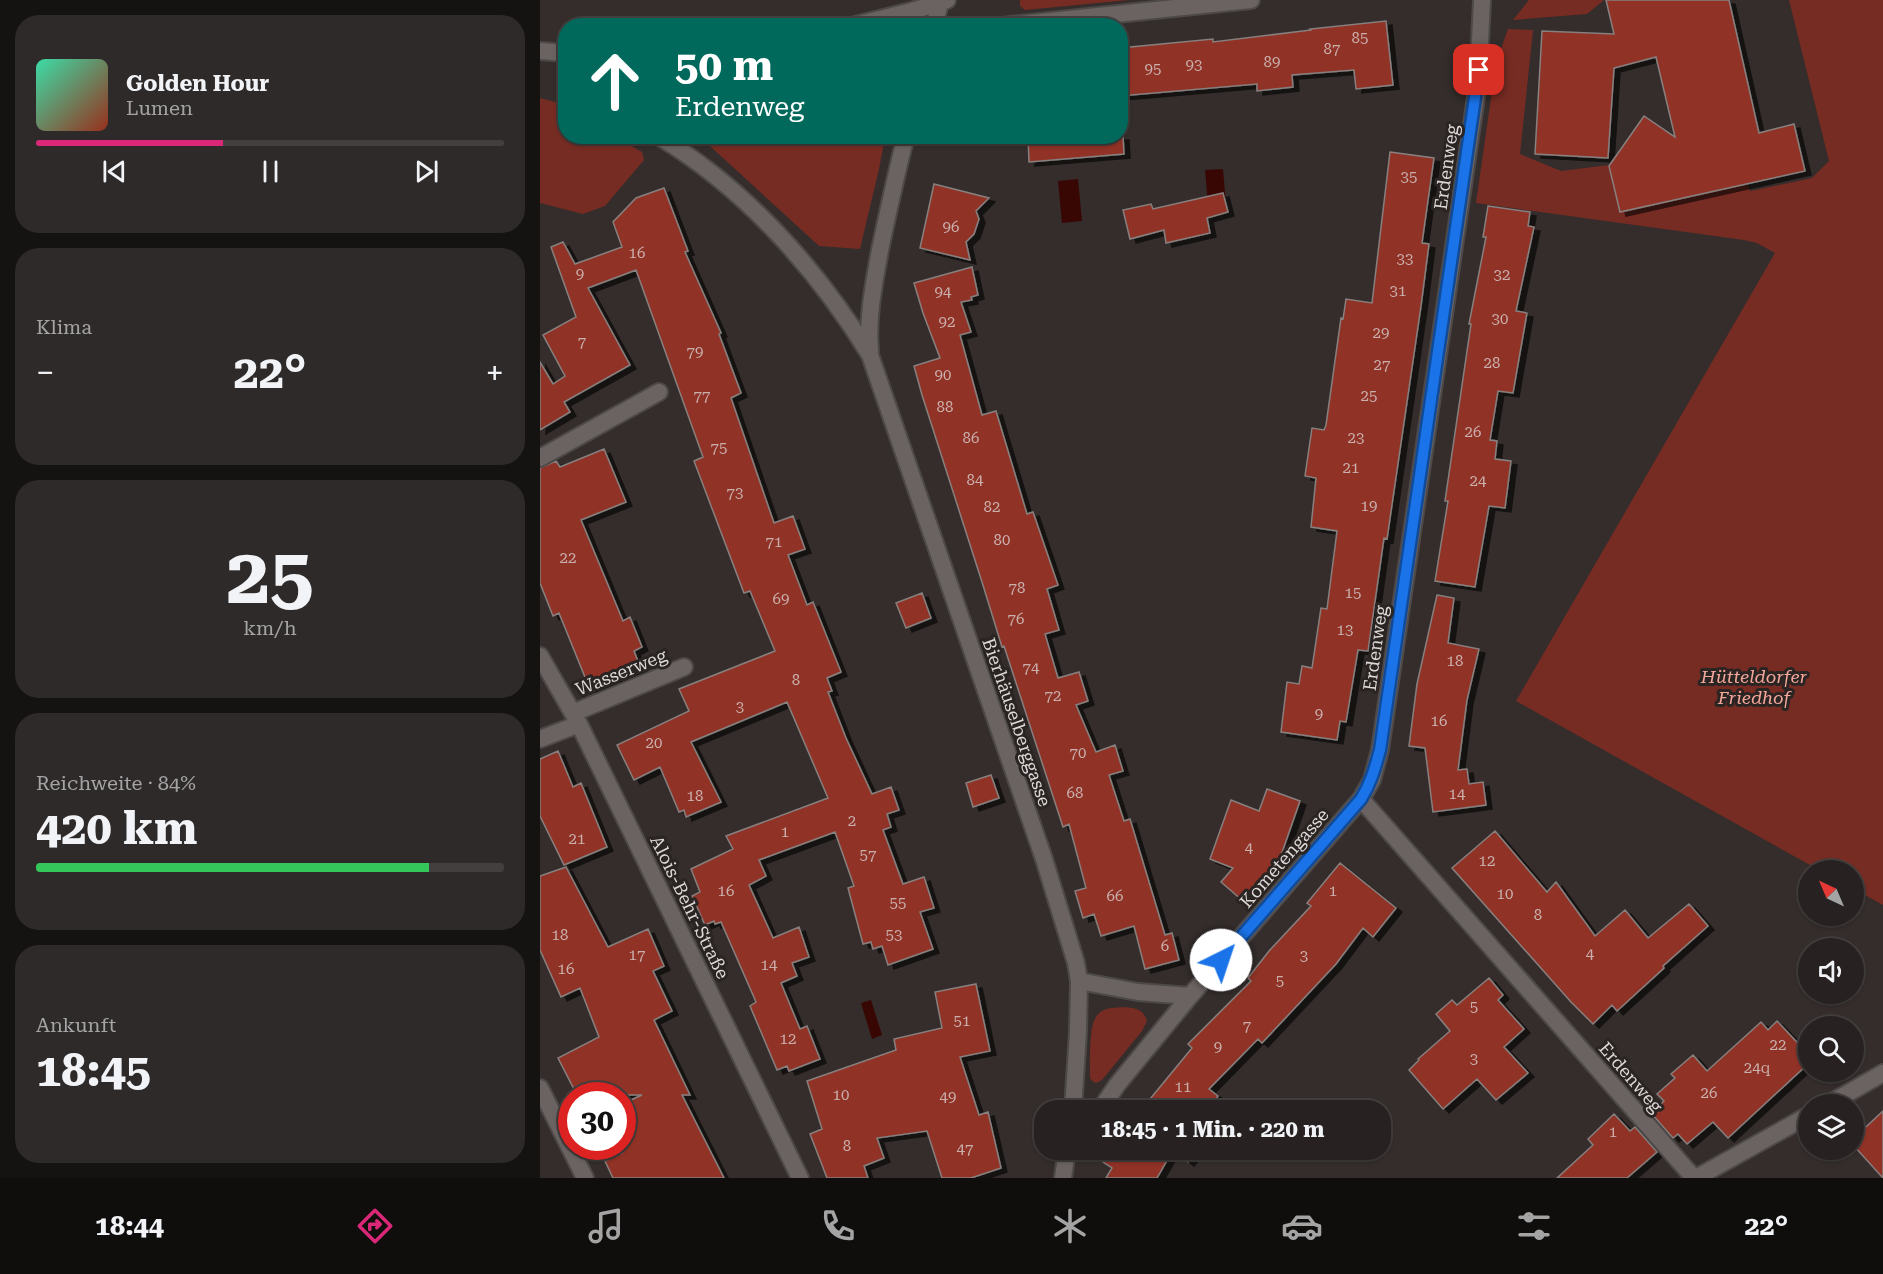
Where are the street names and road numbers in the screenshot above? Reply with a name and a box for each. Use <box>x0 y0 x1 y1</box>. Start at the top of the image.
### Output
street label: Erdenweg <box>1430 122 1462 211</box>
street label: Erdenweg <box>1359 603 1391 692</box>
street label: Bierhäuselberggasse <box>978 635 1056 809</box>
street label: Wasserweg <box>572 644 670 700</box>
street label: Kometengasse <box>1235 804 1333 912</box>
street label: Alois-Behr-Straße <box>646 832 734 982</box>
street label: Erdenweg <box>1595 1038 1668 1117</box>

